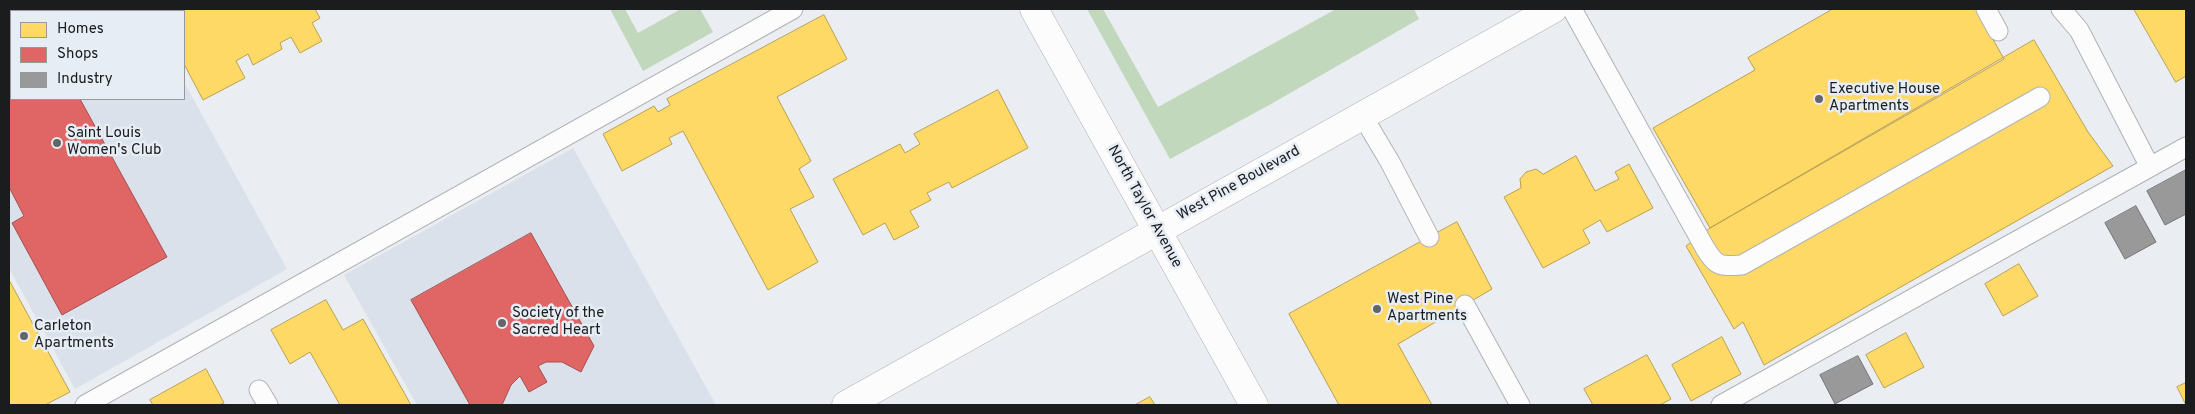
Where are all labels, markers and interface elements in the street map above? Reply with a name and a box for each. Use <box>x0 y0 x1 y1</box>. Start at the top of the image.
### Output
legend <box>10 10 185 100</box>
text: Homes <box>57 20 104 39</box>
text: Shops <box>57 45 98 64</box>
text: Industry <box>57 70 113 89</box>
place label: Executive House Apartments <box>1829 81 1940 116</box>
marker: Executive House Apartments <box>1813 93 1825 105</box>
place label: Saint Louis Women's Club <box>67 125 161 160</box>
marker: Saint Louis Women's Club <box>51 137 63 149</box>
street label: North Taylor Avenue <box>1103 142 1185 272</box>
street label: West Pine Boulevard <box>1174 143 1304 225</box>
place label: West Pine Apartments <box>1387 291 1467 326</box>
marker: West Pine Apartments <box>1371 303 1383 315</box>
place label: Society of the Sacred Heart <box>512 305 604 340</box>
marker: Society of the Sacred Heart <box>496 317 508 329</box>
place label: Carleton Apartments <box>34 318 114 353</box>
marker: Carleton Apartments <box>18 330 30 342</box>

